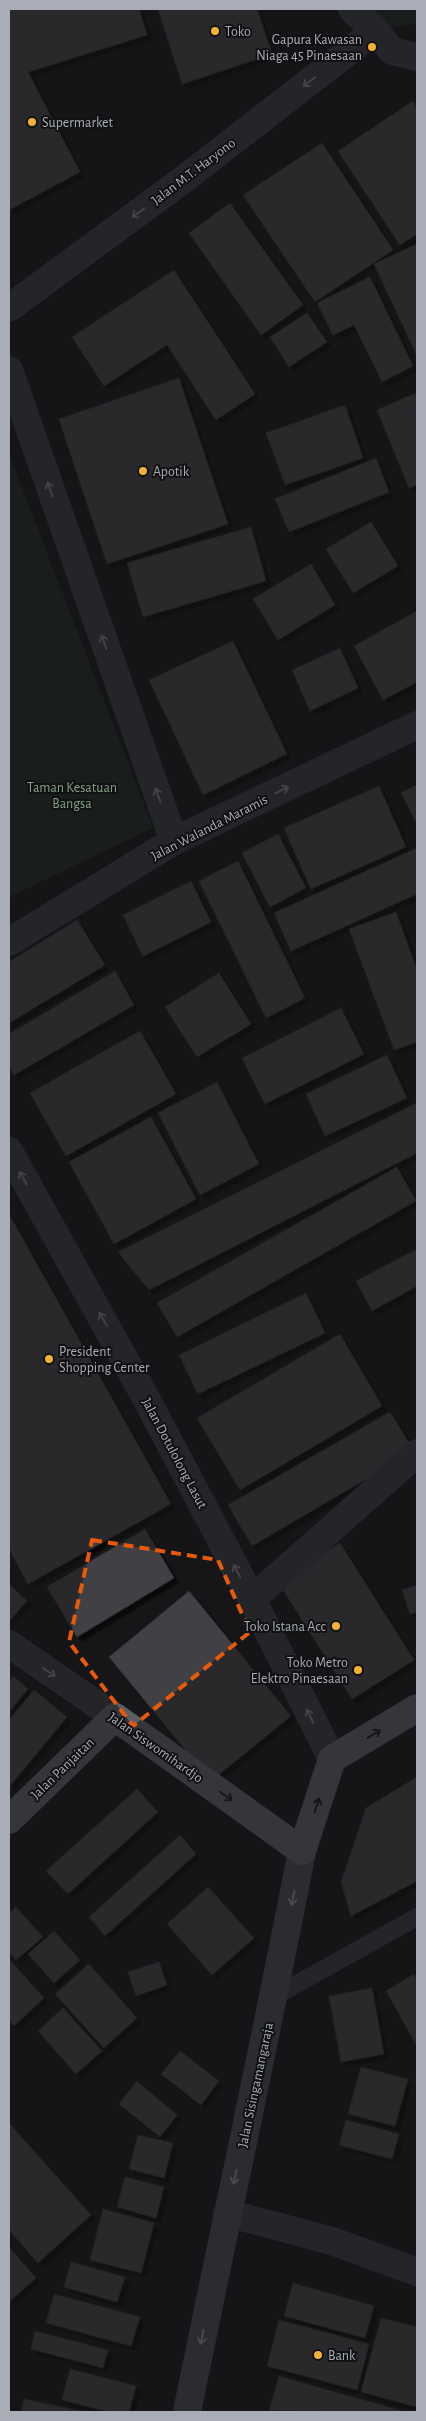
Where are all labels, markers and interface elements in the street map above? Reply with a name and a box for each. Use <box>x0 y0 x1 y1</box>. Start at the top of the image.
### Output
marker: Toko <box>209 25 221 37</box>
place label: Toko <box>225 25 251 39</box>
place label: Gapura Kawasan Niaga 45 Pinaesaan <box>256 33 362 63</box>
marker: Gapura Kawasan Niaga 45 Pinaesaan <box>366 41 378 53</box>
one-way arrow <box>302 77 316 87</box>
marker: Supermarket <box>26 116 38 128</box>
place label: Supermarket <box>42 116 114 130</box>
street label: Jalan M.T. Haryono <box>149 136 238 208</box>
one-way arrow <box>132 207 145 218</box>
marker: Apotik <box>137 465 149 477</box>
place label: Apotik <box>153 465 190 479</box>
one-way arrow <box>45 482 54 497</box>
one-way arrow <box>99 635 108 650</box>
park label: Taman Kesatuan Bangsa <box>27 781 117 811</box>
one-way arrow <box>274 785 289 795</box>
one-way arrow <box>153 788 162 804</box>
street label: Jalan Walanda Maramis <box>149 792 270 863</box>
one-way arrow <box>18 1171 28 1185</box>
one-way arrow <box>97 1313 107 1327</box>
place label: President Shopping Center <box>59 1345 150 1375</box>
marker: President Shopping Center <box>43 1353 55 1365</box>
street label: Jalan Dotulolong Lasut <box>139 1396 209 1512</box>
one-way arrow <box>232 1563 242 1578</box>
place label: Toko Istana Acc <box>244 1620 327 1634</box>
marker: Toko Istana Acc <box>330 1620 342 1632</box>
place label: Toko Metro Elektro Pinaesaan <box>251 1656 348 1686</box>
marker: Toko Metro Elektro Pinaesaan <box>352 1664 364 1676</box>
one-way arrow <box>42 1667 56 1677</box>
one-way arrow <box>305 1709 314 1724</box>
street label: Jalan Siswomihardjo <box>106 1710 205 1786</box>
one-way arrow <box>366 1729 380 1739</box>
street label: Jalan Panjaitan <box>28 1735 97 1802</box>
one-way arrow <box>218 1791 232 1801</box>
one-way arrow <box>313 1798 322 1813</box>
one-way arrow <box>288 1890 297 1906</box>
street label: Jalan Sisingamangaraja <box>236 2021 276 2149</box>
one-way arrow <box>230 2169 239 2185</box>
one-way arrow <box>197 2328 207 2344</box>
marker: Bank <box>312 2349 324 2361</box>
place label: Bank <box>328 2349 356 2363</box>

